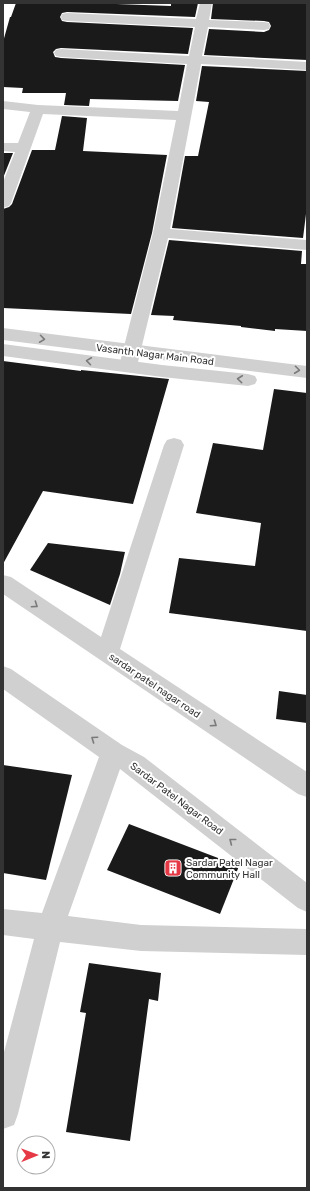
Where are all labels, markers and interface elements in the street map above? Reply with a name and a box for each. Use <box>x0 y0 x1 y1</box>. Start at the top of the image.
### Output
one-way arrow <box>39 334 45 343</box>
street label: Vasanth Nagar Main Road <box>95 342 215 368</box>
one-way arrow <box>86 357 93 366</box>
one-way arrow <box>293 366 300 375</box>
one-way arrow <box>237 375 243 384</box>
one-way arrow <box>31 600 38 607</box>
street label: sardar patel nagar road <box>106 651 202 721</box>
one-way arrow <box>209 719 216 726</box>
one-way arrow <box>91 737 98 744</box>
street label: Sardar Patel Nagar Road <box>128 760 225 838</box>
one-way arrow <box>230 838 237 845</box>
place label: Sardar Patel Nagar Community Hall <box>186 857 273 881</box>
building icon: Sardar Patel Nagar Community Hall <box>163 858 183 878</box>
north arrow <box>16 1135 56 1175</box>
text: N <box>39 1151 52 1159</box>

